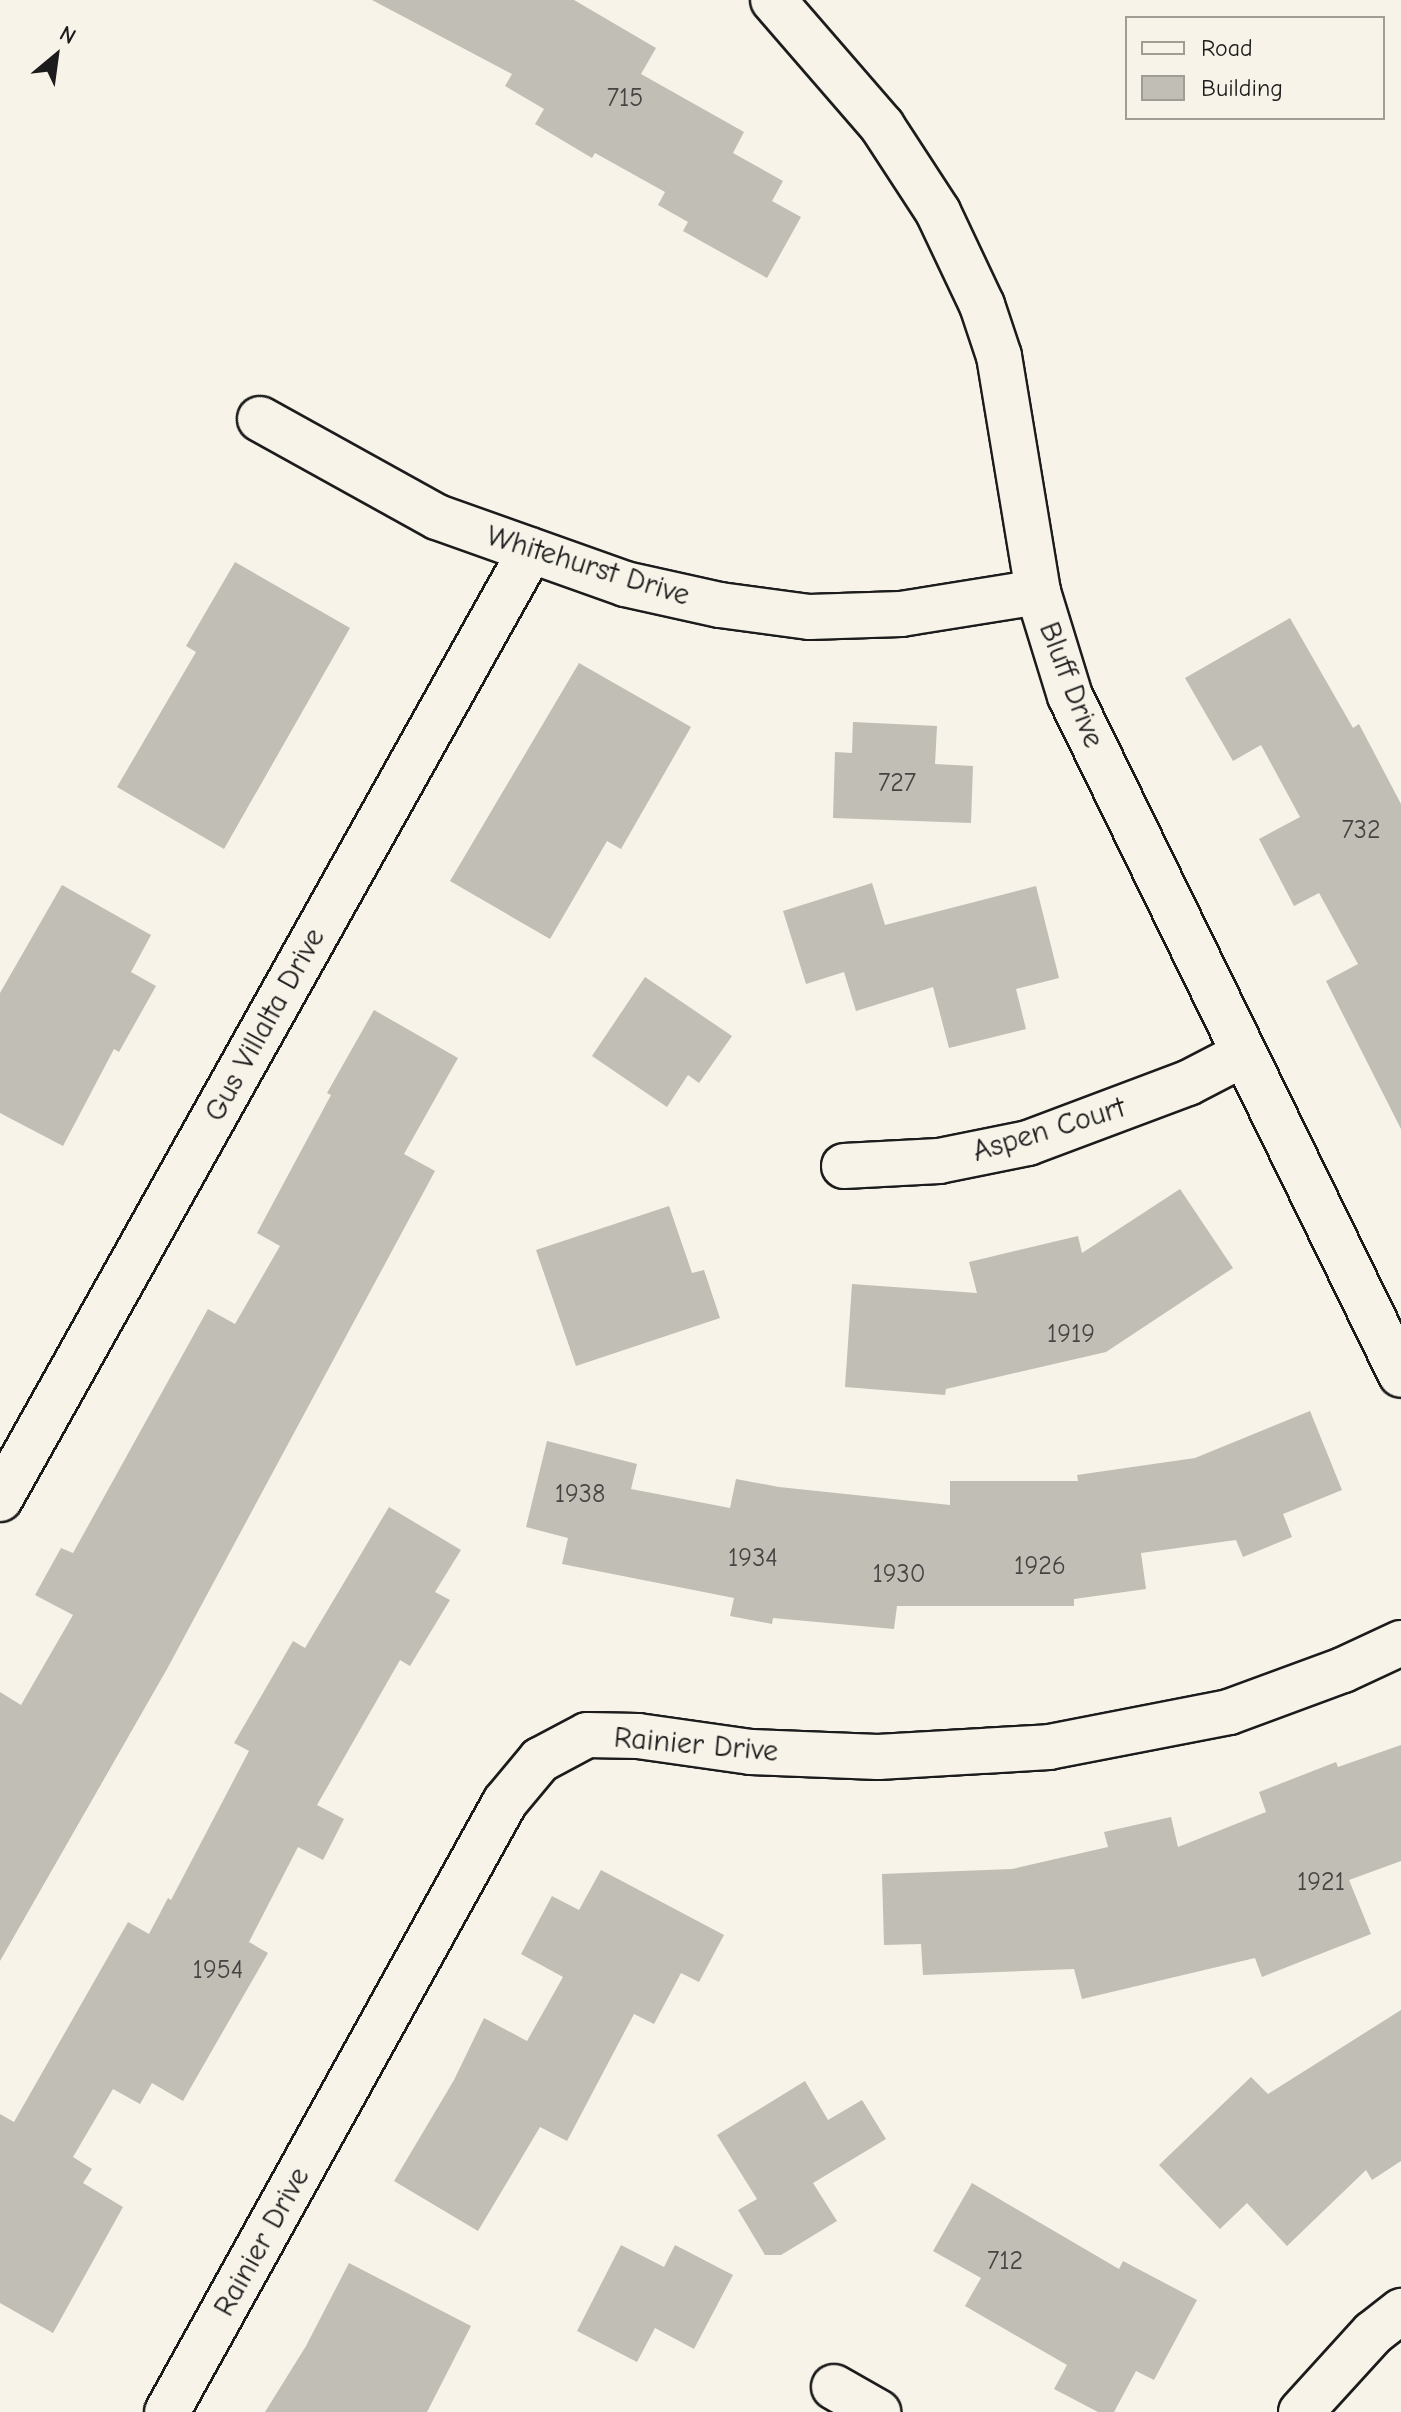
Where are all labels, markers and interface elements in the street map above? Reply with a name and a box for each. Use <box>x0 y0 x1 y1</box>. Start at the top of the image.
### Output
north arrow <box>16 16 96 96</box>
legend <box>1125 16 1385 120</box>
text: N <box>55 20 80 50</box>
text: Road <box>1201 34 1253 62</box>
text: Building <box>1201 74 1283 102</box>
house number: 715 <box>607 83 643 115</box>
street label: Whitehurst Drive <box>482 518 694 614</box>
street label: Bluff Drive <box>1031 617 1111 753</box>
house number: 727 <box>878 768 916 800</box>
house number: 732 <box>1341 815 1381 847</box>
street label: Gus Villalta Drive <box>197 922 333 1128</box>
street label: Aspen Court <box>968 1090 1130 1170</box>
house number: 1919 <box>1047 1319 1095 1351</box>
house number: 1938 <box>555 1479 605 1511</box>
house number: 1934 <box>728 1543 778 1575</box>
house number: 1926 <box>1014 1551 1066 1583</box>
house number: 1930 <box>872 1559 926 1591</box>
street label: Rainier Drive <box>612 1720 780 1770</box>
house number: 1921 <box>1297 1867 1345 1899</box>
house number: 1954 <box>193 1955 243 1987</box>
street label: Rainier Drive <box>206 2161 318 2323</box>
house number: 712 <box>987 2246 1023 2278</box>

